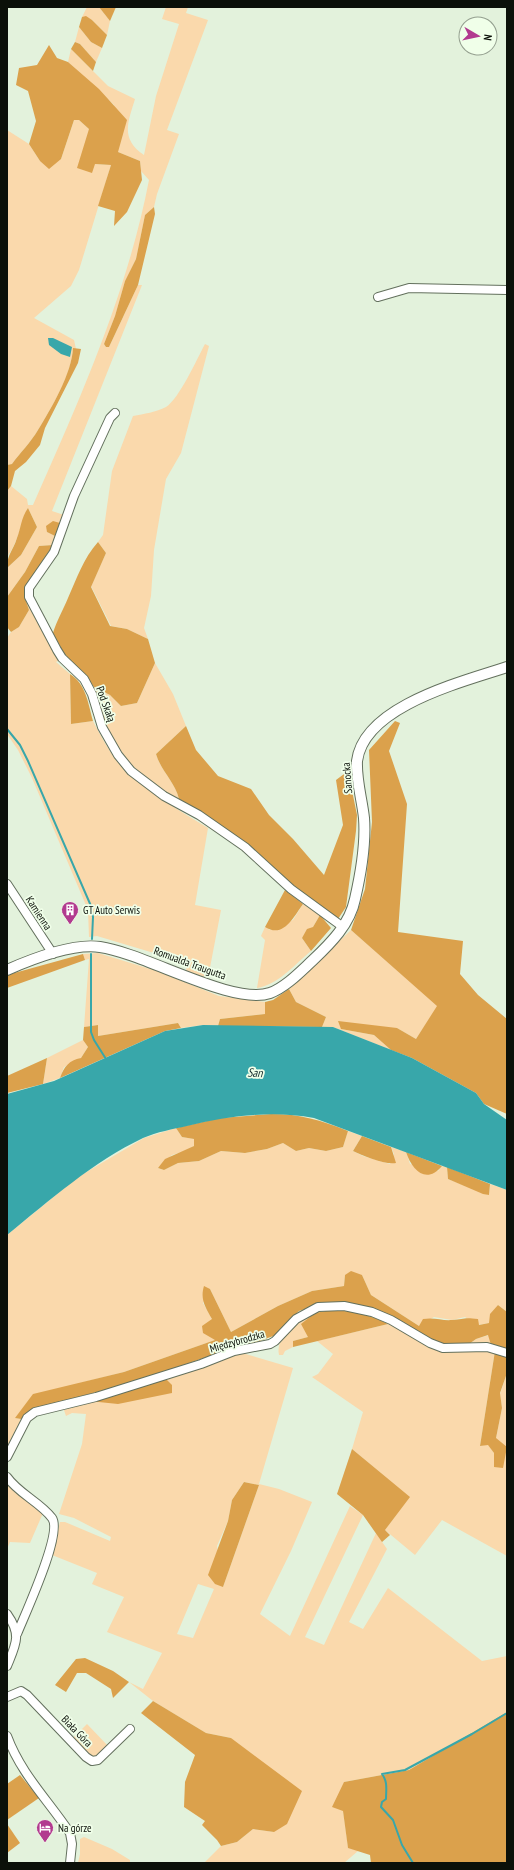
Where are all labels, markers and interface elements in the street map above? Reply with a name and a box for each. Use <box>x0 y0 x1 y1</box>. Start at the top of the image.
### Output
north arrow <box>458 16 498 56</box>
text: N <box>480 34 495 42</box>
street label: Pod Skałą <box>93 684 119 724</box>
street label: Sanocka <box>339 762 355 794</box>
street label: Kamienna <box>23 893 55 933</box>
building icon: GT Auto Serwis <box>60 900 80 925</box>
place label: GT Auto Serwis <box>83 903 140 917</box>
street label: Romualda Traugutta <box>152 943 228 983</box>
water label: San <box>247 1065 264 1080</box>
street label: Międzybrodzka <box>208 1326 266 1356</box>
street label: Biała Góra <box>58 1712 96 1750</box>
hotel icon: Na górze <box>35 1818 55 1843</box>
place label: Na górze <box>58 1821 92 1835</box>

